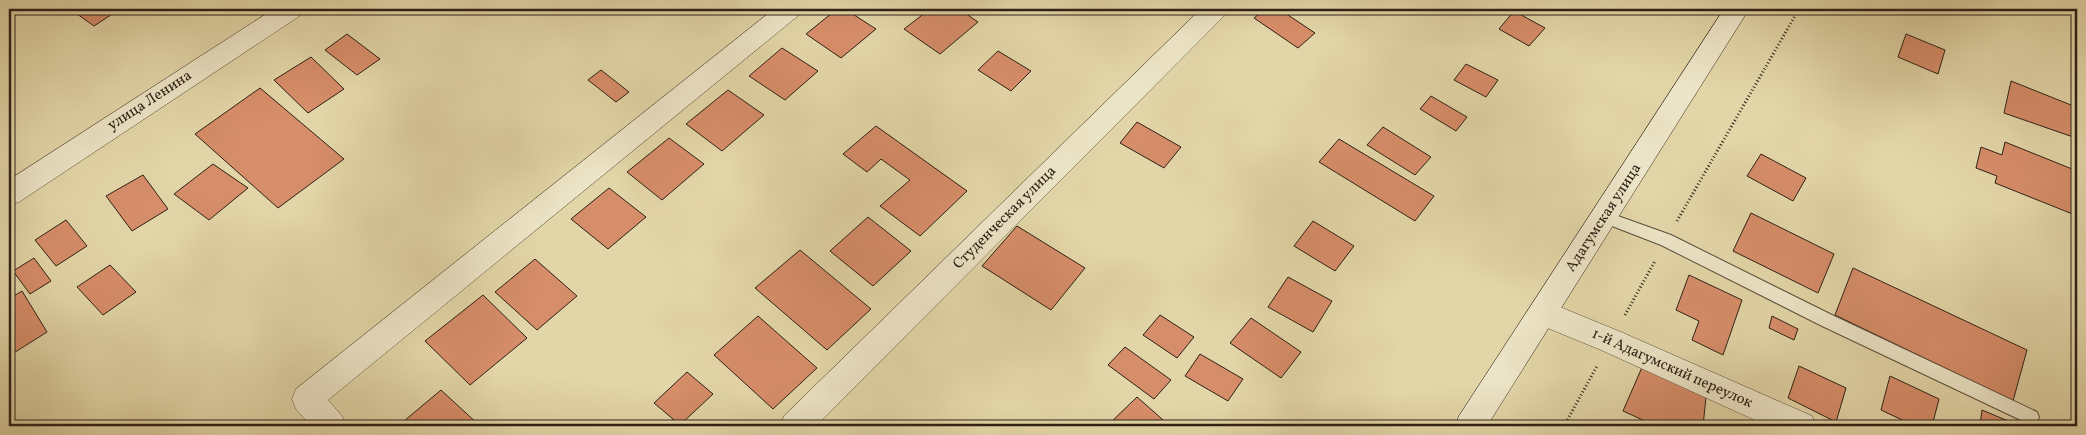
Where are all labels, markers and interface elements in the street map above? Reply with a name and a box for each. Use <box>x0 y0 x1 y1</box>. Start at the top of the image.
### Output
street label: улица Ленина <box>104 66 196 136</box>
street label: Адагумская улица <box>1561 160 1647 276</box>
street label: Студенческая улица <box>949 162 1061 274</box>
street label: 1-й Адагумский переулок <box>1588 324 1756 414</box>

